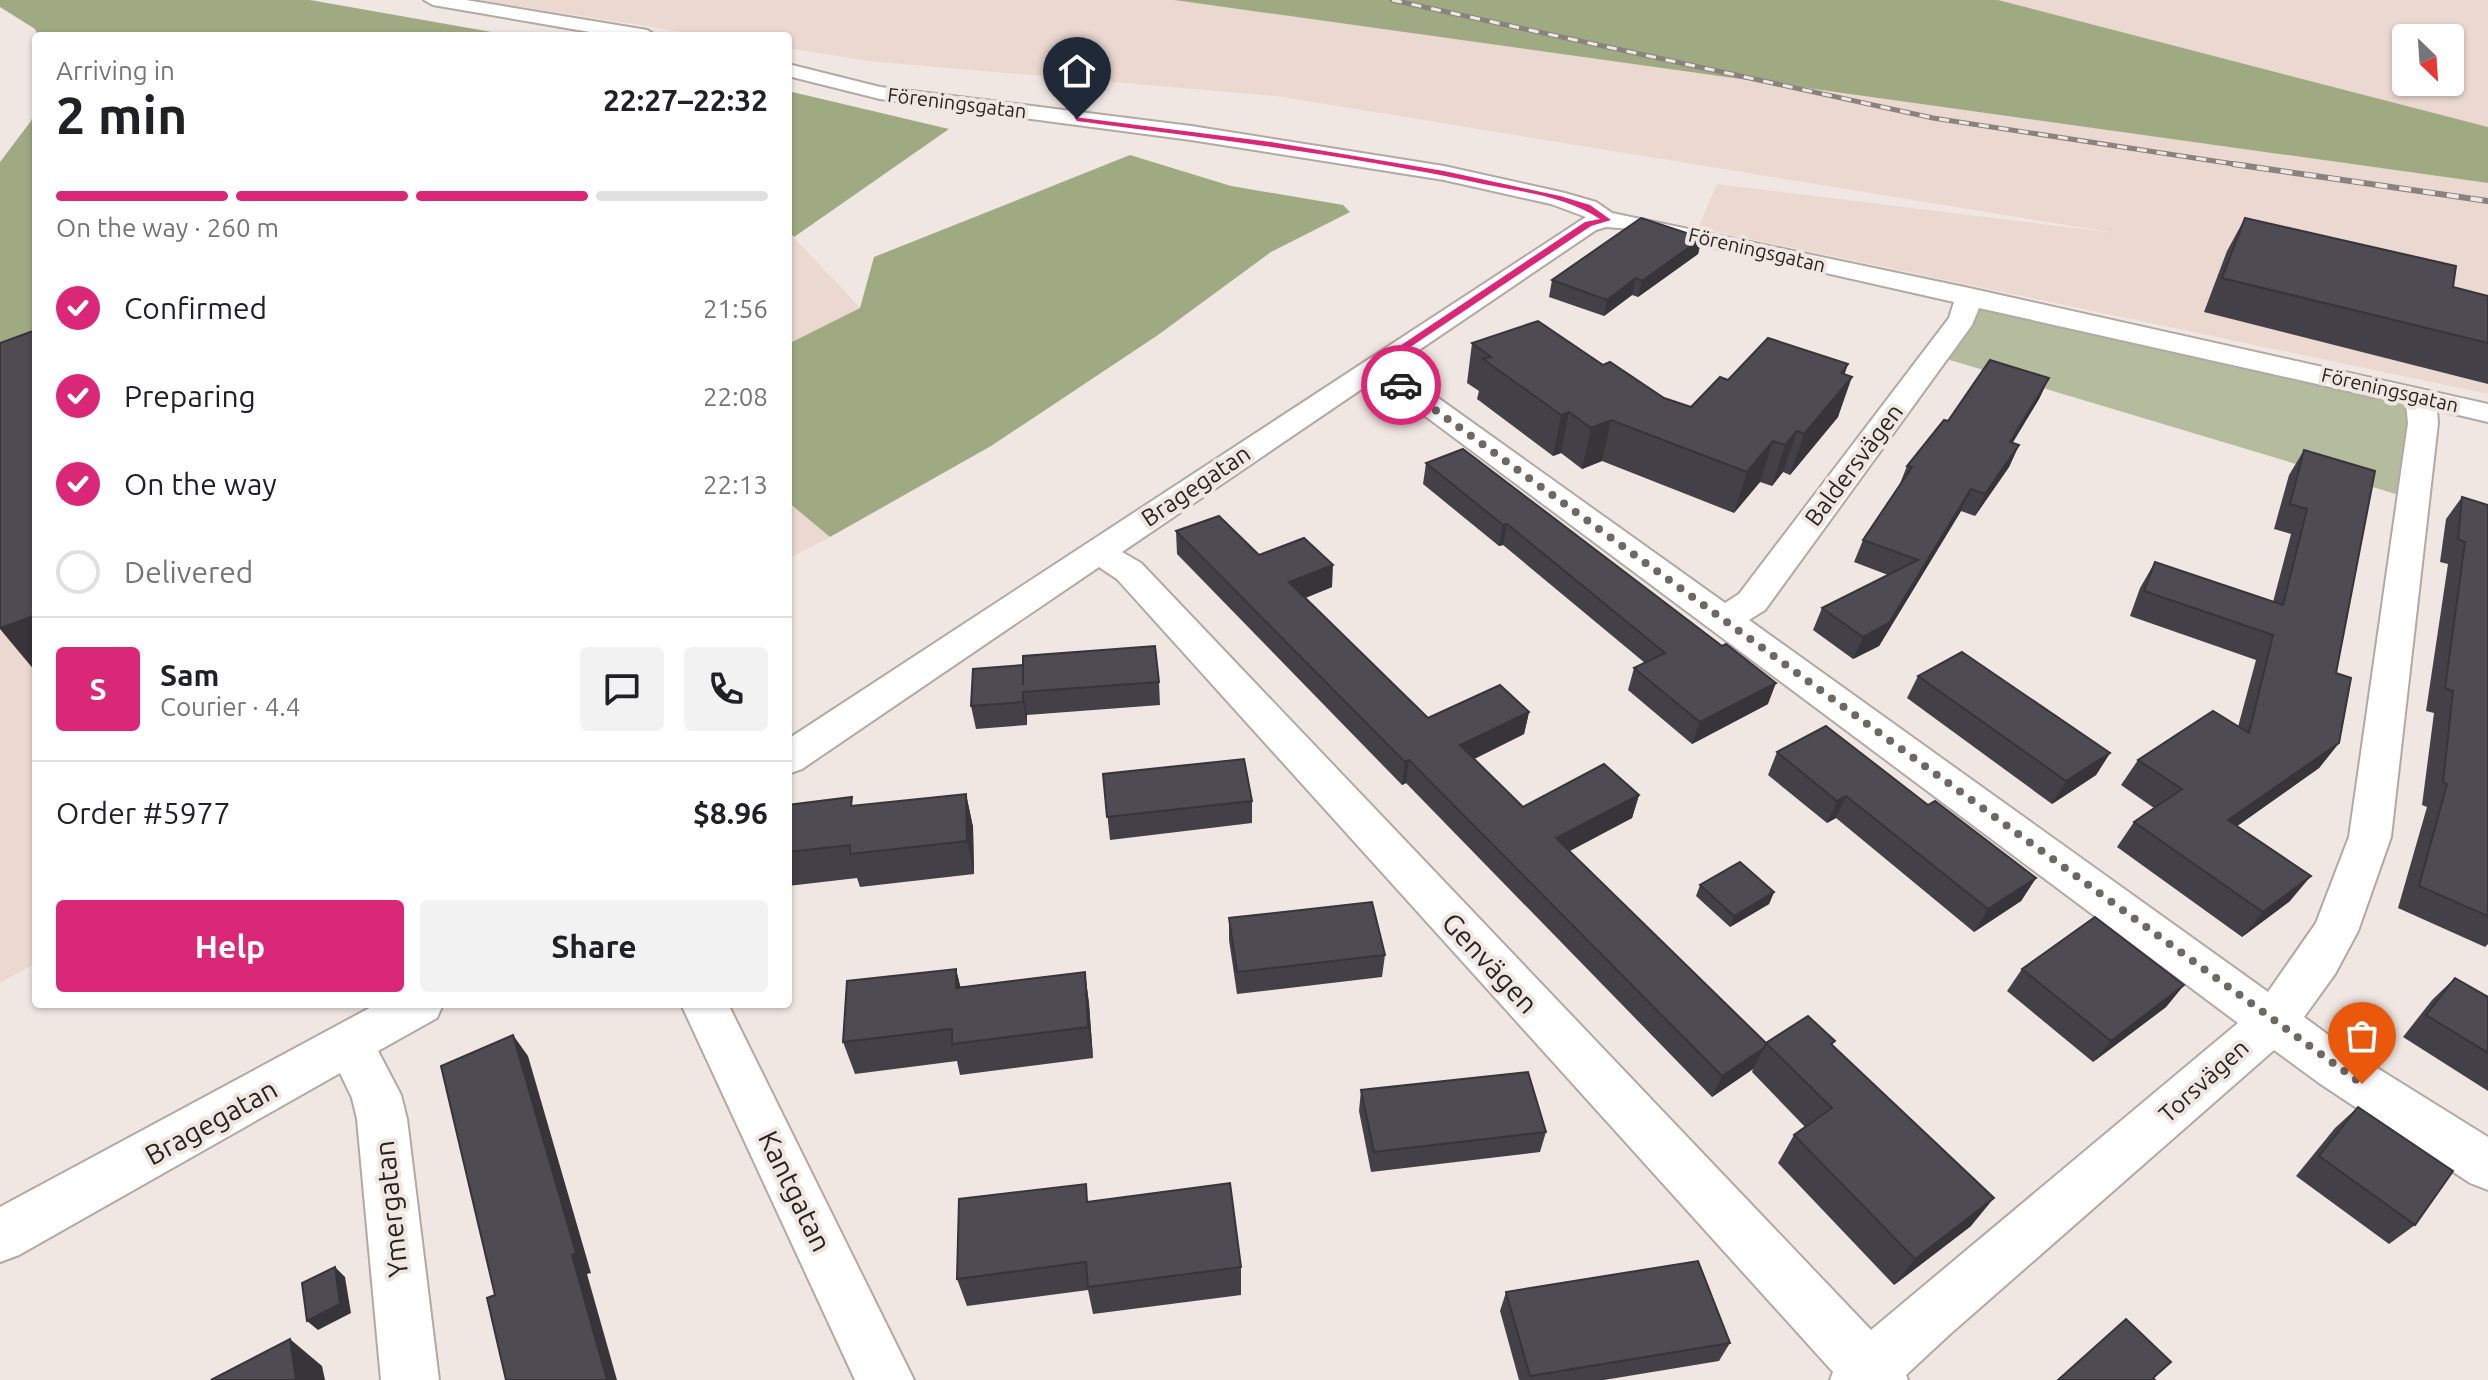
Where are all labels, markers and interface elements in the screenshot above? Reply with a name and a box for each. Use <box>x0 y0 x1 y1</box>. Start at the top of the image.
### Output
north arrow <box>2392 24 2464 96</box>
map controls <box>2392 24 2464 96</box>
pin <box>1043 37 1111 119</box>
icon: home <box>1055 49 1099 93</box>
text: Arriving in <box>56 56 175 85</box>
text: 22:27–22:32 <box>603 83 768 117</box>
street label: Föreningsgatan <box>886 83 1028 122</box>
text: 2 min <box>56 86 187 144</box>
text: On the way · 260 m <box>56 213 279 242</box>
street label: Föreningsgatan <box>1686 223 1828 276</box>
icon: check <box>56 286 100 330</box>
text: Confirmed <box>124 291 267 325</box>
text: 21:56 <box>703 294 768 323</box>
courier <box>1361 345 1441 425</box>
icon: car <box>1379 363 1423 407</box>
street label: Föreningsgatan <box>2319 363 2461 416</box>
icon: check <box>56 374 100 418</box>
text: Preparing <box>124 379 256 413</box>
text: 22:08 <box>703 382 768 411</box>
street label: Baldersvägen <box>1799 398 1908 531</box>
street label: Bragegatan <box>1136 439 1255 532</box>
icon: check <box>56 462 100 506</box>
text: On the way <box>124 467 277 501</box>
text: 22:13 <box>703 470 768 499</box>
text: Delivered <box>124 555 253 589</box>
button: chat <box>580 647 664 731</box>
button: phone <box>684 647 768 731</box>
text: Sam <box>160 658 219 692</box>
text: S <box>89 672 107 706</box>
text: Courier · 4.4 <box>160 692 300 721</box>
text: Order #5977 <box>56 796 230 830</box>
text: $8.96 <box>693 796 768 830</box>
button: Help <box>56 900 404 992</box>
button: Share <box>420 900 768 992</box>
street label: Genvägen <box>1436 906 1545 1019</box>
pin <box>2328 1002 2396 1084</box>
icon: bag <box>2340 1014 2384 1058</box>
street label: Torsvägen <box>2154 1034 2254 1128</box>
street label: Bragegatan <box>139 1073 282 1171</box>
street label: Kantgatan <box>753 1125 838 1256</box>
street label: Ymergatan <box>368 1139 413 1279</box>

